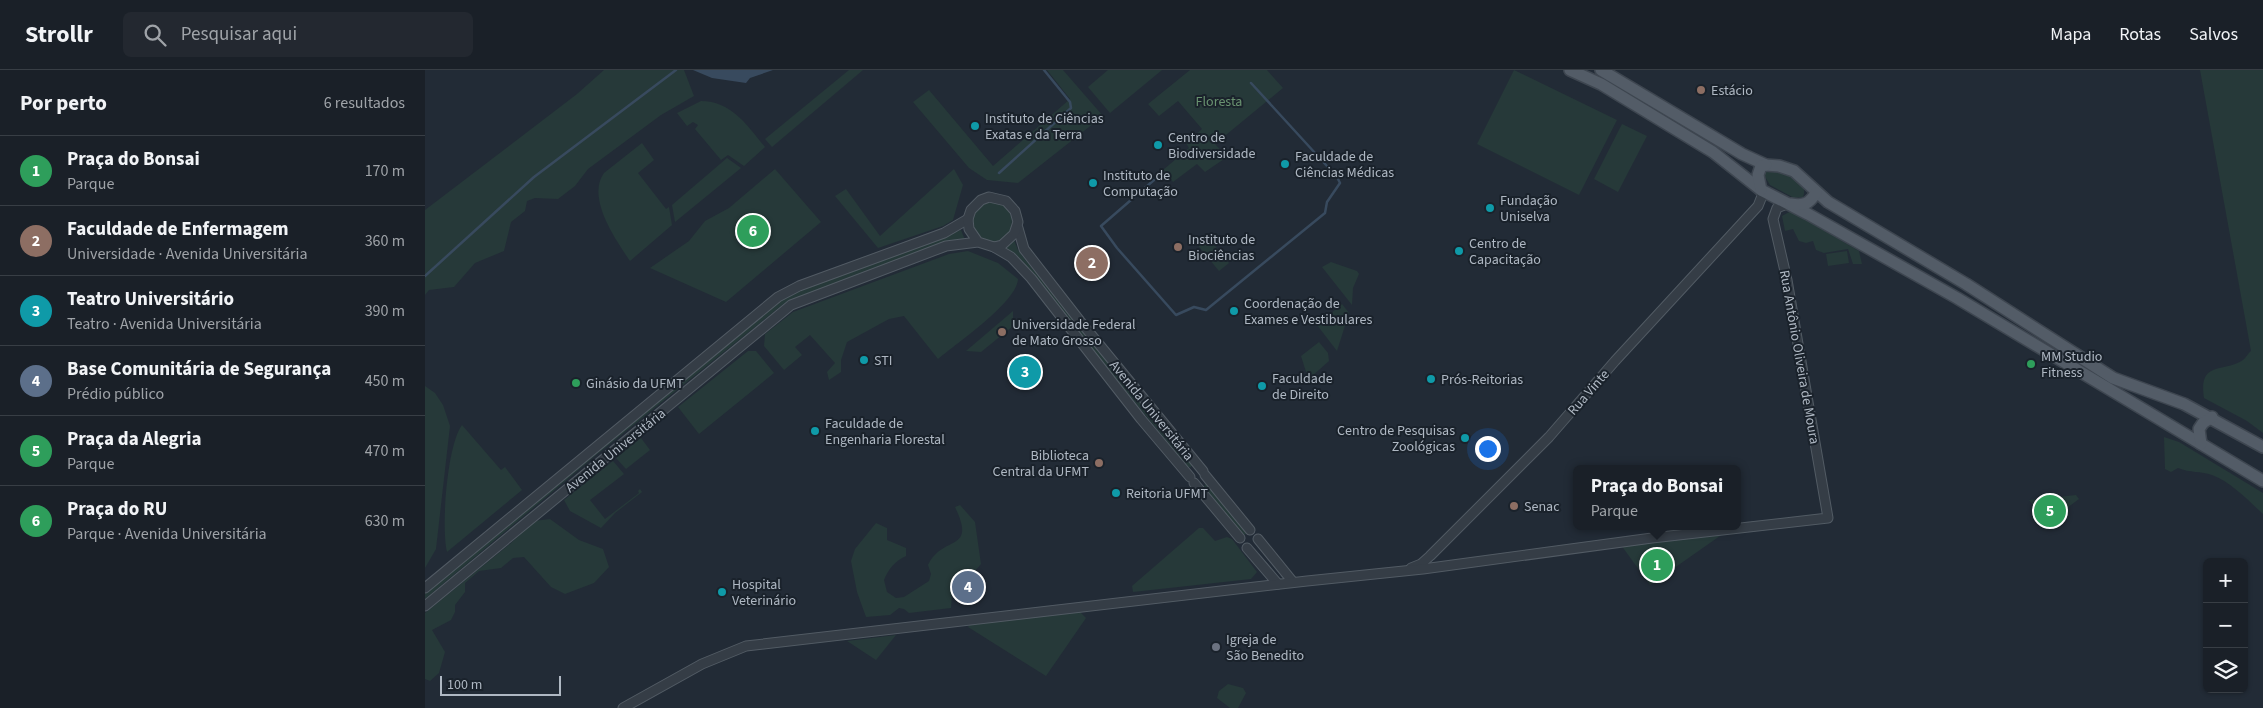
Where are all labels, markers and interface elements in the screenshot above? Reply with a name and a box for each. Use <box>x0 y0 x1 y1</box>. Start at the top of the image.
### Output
search box <box>123 12 473 57</box>
text: Strollr <box>25 17 93 52</box>
icon: search <box>141 21 169 49</box>
text: Pesquisar aqui <box>181 21 297 48</box>
text: Mapa <box>2050 22 2091 47</box>
text: Rotas <box>2119 22 2161 47</box>
text: Salvos <box>2189 22 2238 47</box>
place label: Estácio <box>1711 81 1753 101</box>
marker: Estácio <box>1695 84 1707 96</box>
text: Por perto <box>20 88 107 118</box>
text: 6 resultados <box>324 92 405 114</box>
park label: Floresta <box>1196 92 1242 112</box>
place label: Instituto de Ciências Exatas e da Terra <box>985 109 1104 145</box>
marker: Instituto de Ciências Exatas e da Terra <box>969 120 981 132</box>
place label: Centro de Biodiversidade <box>1168 128 1256 164</box>
marker: Centro de Biodiversidade <box>1152 139 1164 151</box>
text: Praça do Bonsai <box>67 146 200 173</box>
place label: Faculdade de Ciências Médicas <box>1295 147 1394 183</box>
marker: Faculdade de Ciências Médicas <box>1279 158 1291 170</box>
text: 1 <box>32 160 40 182</box>
text: 170 m <box>365 160 405 182</box>
place label: Instituto de Computação <box>1103 166 1178 202</box>
text: Parque <box>67 173 114 195</box>
marker: Instituto de Computação <box>1087 177 1099 189</box>
place label: Fundação Uniselva <box>1500 191 1558 227</box>
marker: Fundação Uniselva <box>1484 202 1496 214</box>
pin: 6 <box>737 212 769 250</box>
text: Faculdade de Enfermagem <box>67 216 289 243</box>
text: 2 <box>32 230 40 252</box>
text: 360 m <box>365 230 405 252</box>
place label: Instituto de Biociências <box>1188 230 1255 266</box>
place label: Centro de Capacitação <box>1469 234 1541 270</box>
marker: Instituto de Biociências <box>1172 241 1184 253</box>
text: Universidade · Avenida Universitária <box>67 243 308 265</box>
pin: 2 <box>1076 244 1108 282</box>
marker: Centro de Capacitação <box>1453 245 1465 257</box>
street label: Rua Antônio Oliveira de Moura <box>1774 269 1824 446</box>
text: Teatro Universitário <box>67 286 234 313</box>
place label: Coordenação de Exames e Vestibulares <box>1244 294 1372 330</box>
text: 3 <box>32 300 40 322</box>
text: 390 m <box>365 300 405 322</box>
marker: Coordenação de Exames e Vestibulares <box>1228 305 1240 317</box>
text: Teatro · Avenida Universitária <box>67 313 262 335</box>
place label: Universidade Federal de Mato Grosso <box>1012 315 1136 351</box>
marker: Universidade Federal de Mato Grosso <box>996 326 1008 338</box>
place label: MM Studio Fitness <box>2041 347 2102 383</box>
place label: STI <box>874 351 892 371</box>
pin: 3 <box>1009 353 1041 391</box>
marker: STI <box>858 354 870 366</box>
text: Base Comunitária de Segurança <box>67 356 331 383</box>
street label: Avenida Universitária <box>1104 356 1198 465</box>
marker: MM Studio Fitness <box>2025 358 2037 370</box>
street label: Rua Vinte <box>1563 365 1614 420</box>
place label: Faculdade de Direito <box>1272 369 1333 405</box>
text: 4 <box>32 370 40 392</box>
text: 450 m <box>365 370 405 392</box>
place label: Prós-Reitorias <box>1441 370 1523 390</box>
marker: Prós-Reitorias <box>1425 373 1437 385</box>
place label: Ginásio da UFMT <box>586 374 684 394</box>
marker: Ginásio da UFMT <box>570 377 582 389</box>
marker: Faculdade de Direito <box>1256 380 1268 392</box>
text: Prédio público <box>67 383 164 405</box>
street label: Avenida Universitária <box>561 404 670 498</box>
place label: Faculdade de Engenharia Florestal <box>825 414 945 450</box>
place label: Centro de Pesquisas Zoológicas <box>1337 421 1455 457</box>
marker: Faculdade de Engenharia Florestal <box>809 425 821 437</box>
text: Praça da Alegria <box>67 426 202 453</box>
marker: Centro de Pesquisas Zoológicas <box>1459 432 1471 444</box>
your location <box>1475 436 1501 462</box>
text: 5 <box>32 440 40 462</box>
text: 470 m <box>365 440 405 462</box>
place label: Biblioteca Central da UFMT <box>992 446 1089 482</box>
text: Parque <box>67 453 114 475</box>
marker: Biblioteca Central da UFMT <box>1093 457 1105 469</box>
popup <box>1573 465 1741 530</box>
text: Praça do Bonsai <box>1591 473 1723 500</box>
place label: Reitoria UFMT <box>1126 484 1209 504</box>
marker: Reitoria UFMT <box>1110 487 1122 499</box>
pin: 5 <box>2034 492 2066 530</box>
text: Praça do RU <box>67 496 167 523</box>
place label: Senac <box>1524 497 1560 517</box>
marker: Senac <box>1508 500 1520 512</box>
text: Parque <box>1591 500 1638 522</box>
text: 6 <box>32 510 40 532</box>
text: 630 m <box>365 510 405 532</box>
text: Parque · Avenida Universitária <box>67 523 267 545</box>
pin: 1 <box>1641 546 1673 584</box>
map controls <box>2203 558 2248 693</box>
button: + <box>2203 558 2248 603</box>
pin: 4 <box>952 568 984 606</box>
place label: Hospital Veterinário <box>732 575 796 611</box>
marker: Hospital Veterinário <box>716 586 728 598</box>
button: − <box>2203 603 2248 648</box>
place label: Igreja de São Benedito <box>1226 630 1304 666</box>
marker: Igreja de São Benedito <box>1210 641 1222 653</box>
button: layers <box>2203 648 2248 693</box>
scale bar <box>440 673 561 696</box>
text: 100 m <box>447 675 482 695</box>

